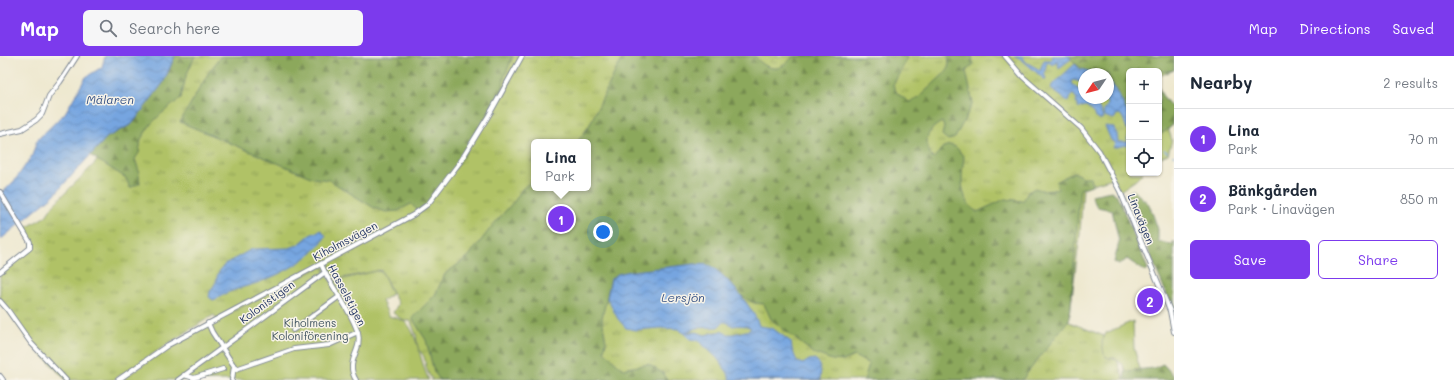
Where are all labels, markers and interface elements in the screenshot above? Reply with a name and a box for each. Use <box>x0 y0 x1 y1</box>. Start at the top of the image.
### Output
search box <box>83 10 363 46</box>
text: Map <box>20 16 59 41</box>
icon: search <box>97 17 119 39</box>
text: Search here <box>129 18 220 38</box>
text: Map <box>1249 19 1277 38</box>
text: Directions <box>1299 19 1370 38</box>
text: Saved <box>1392 19 1434 38</box>
north arrow <box>1078 68 1114 104</box>
map controls <box>1126 68 1162 176</box>
button: + <box>1126 68 1162 104</box>
text: Nearby <box>1190 71 1252 93</box>
text: 2 results <box>1383 74 1438 91</box>
water label: Mälaren <box>86 91 134 107</box>
button: − <box>1126 104 1162 140</box>
text: Lina <box>1228 120 1260 140</box>
text: 1 <box>1200 130 1206 147</box>
text: 70 m <box>1408 130 1438 147</box>
popup <box>531 139 591 191</box>
button: locate <box>1126 140 1162 176</box>
text: Park <box>1228 140 1257 157</box>
text: Lina <box>545 147 577 167</box>
text: Park <box>545 167 575 184</box>
text: Bänkgården <box>1228 180 1317 200</box>
text: 2 <box>1199 190 1207 207</box>
text: 850 m <box>1400 190 1438 207</box>
street label: Linavägen <box>1124 191 1158 246</box>
text: Park · Linavägen <box>1228 200 1335 217</box>
pin: 1 <box>548 204 574 234</box>
street label: Kiholmsvägen <box>310 217 380 264</box>
your location <box>593 222 613 242</box>
button: Save <box>1190 240 1310 279</box>
button: Share <box>1318 240 1438 279</box>
street label: Hasselstigen <box>325 261 370 328</box>
street label: Kolonistigen <box>236 276 297 327</box>
pin: 2 <box>1137 286 1163 316</box>
water label: Lersjön <box>661 289 705 305</box>
park label: Kiholmens Koloniförening <box>272 315 348 343</box>

